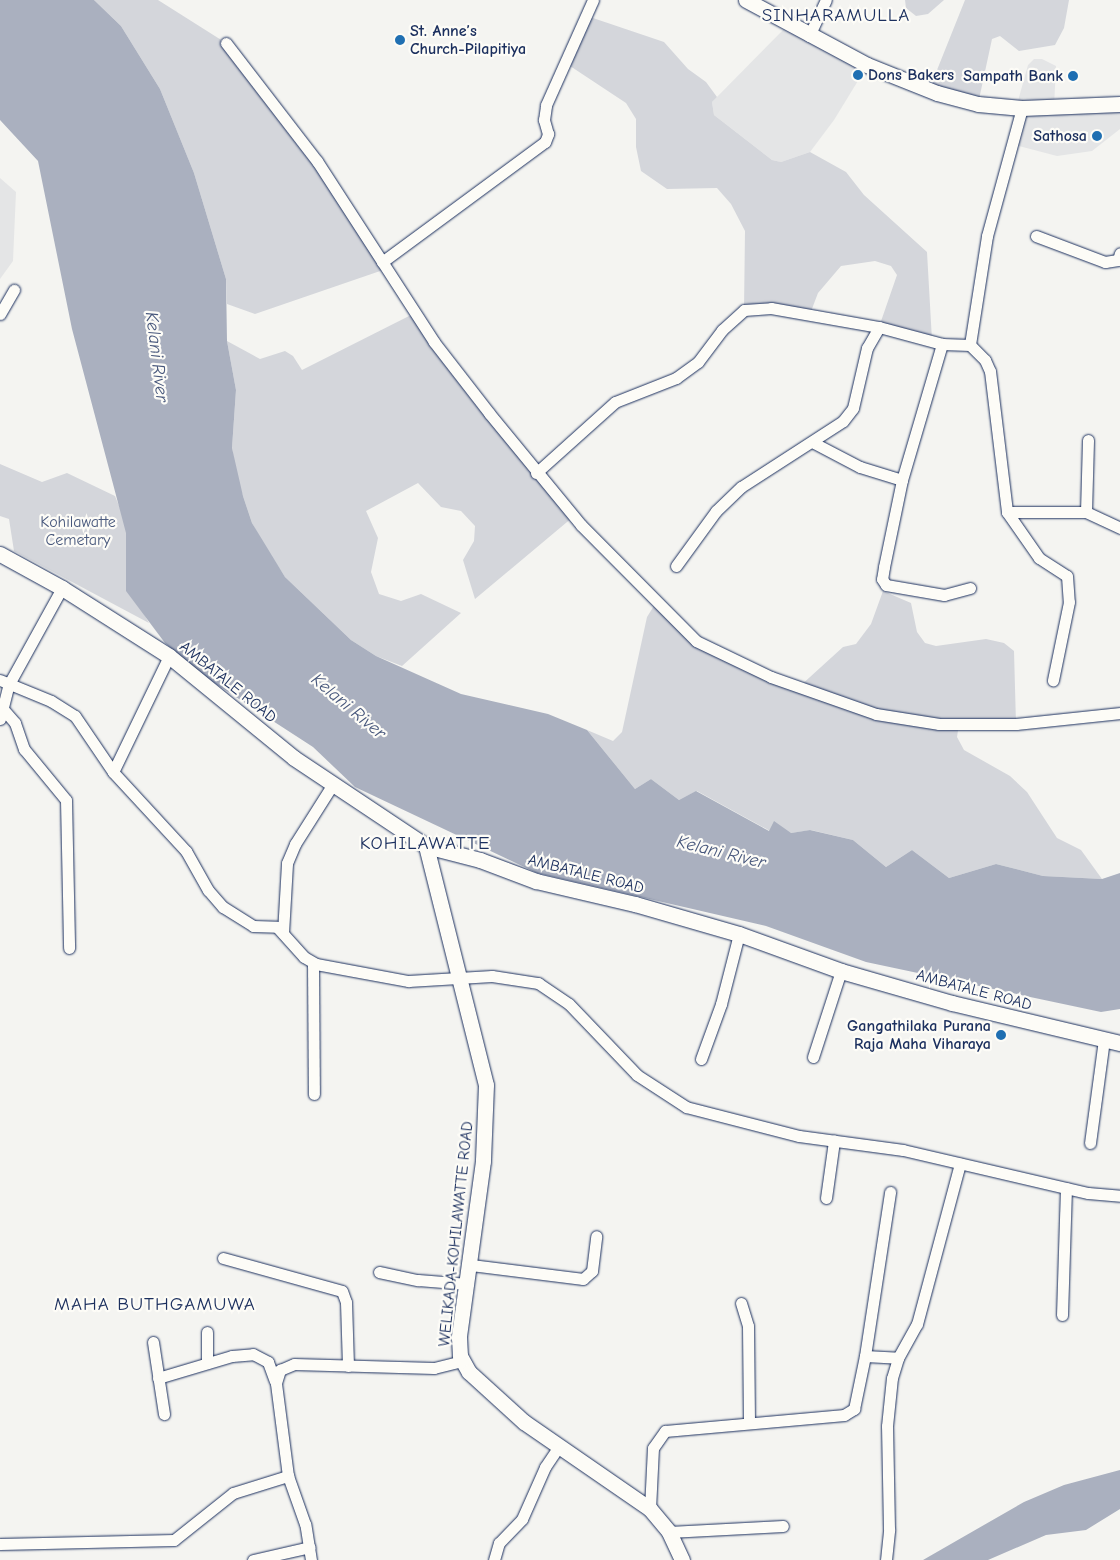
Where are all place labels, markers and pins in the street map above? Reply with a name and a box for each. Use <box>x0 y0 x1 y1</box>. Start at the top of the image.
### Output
place label: St. Anne’s Church-Pilapitiya <box>410 21 526 59</box>
marker: St. Anne’s Church-Pilapitiya <box>394 34 406 46</box>
place label: Dons Bakers <box>868 65 954 85</box>
place label: Sampath Bank <box>963 66 1063 86</box>
marker: Dons Bakers <box>852 69 864 81</box>
marker: Sampath Bank <box>1067 70 1079 82</box>
place label: Sathosa <box>1033 126 1087 146</box>
marker: Sathosa <box>1091 130 1103 142</box>
place label: Gangathilaka Purana Raja Maha Viharaya <box>847 1016 991 1054</box>
marker: Gangathilaka Purana Raja Maha Viharaya <box>995 1029 1007 1041</box>

